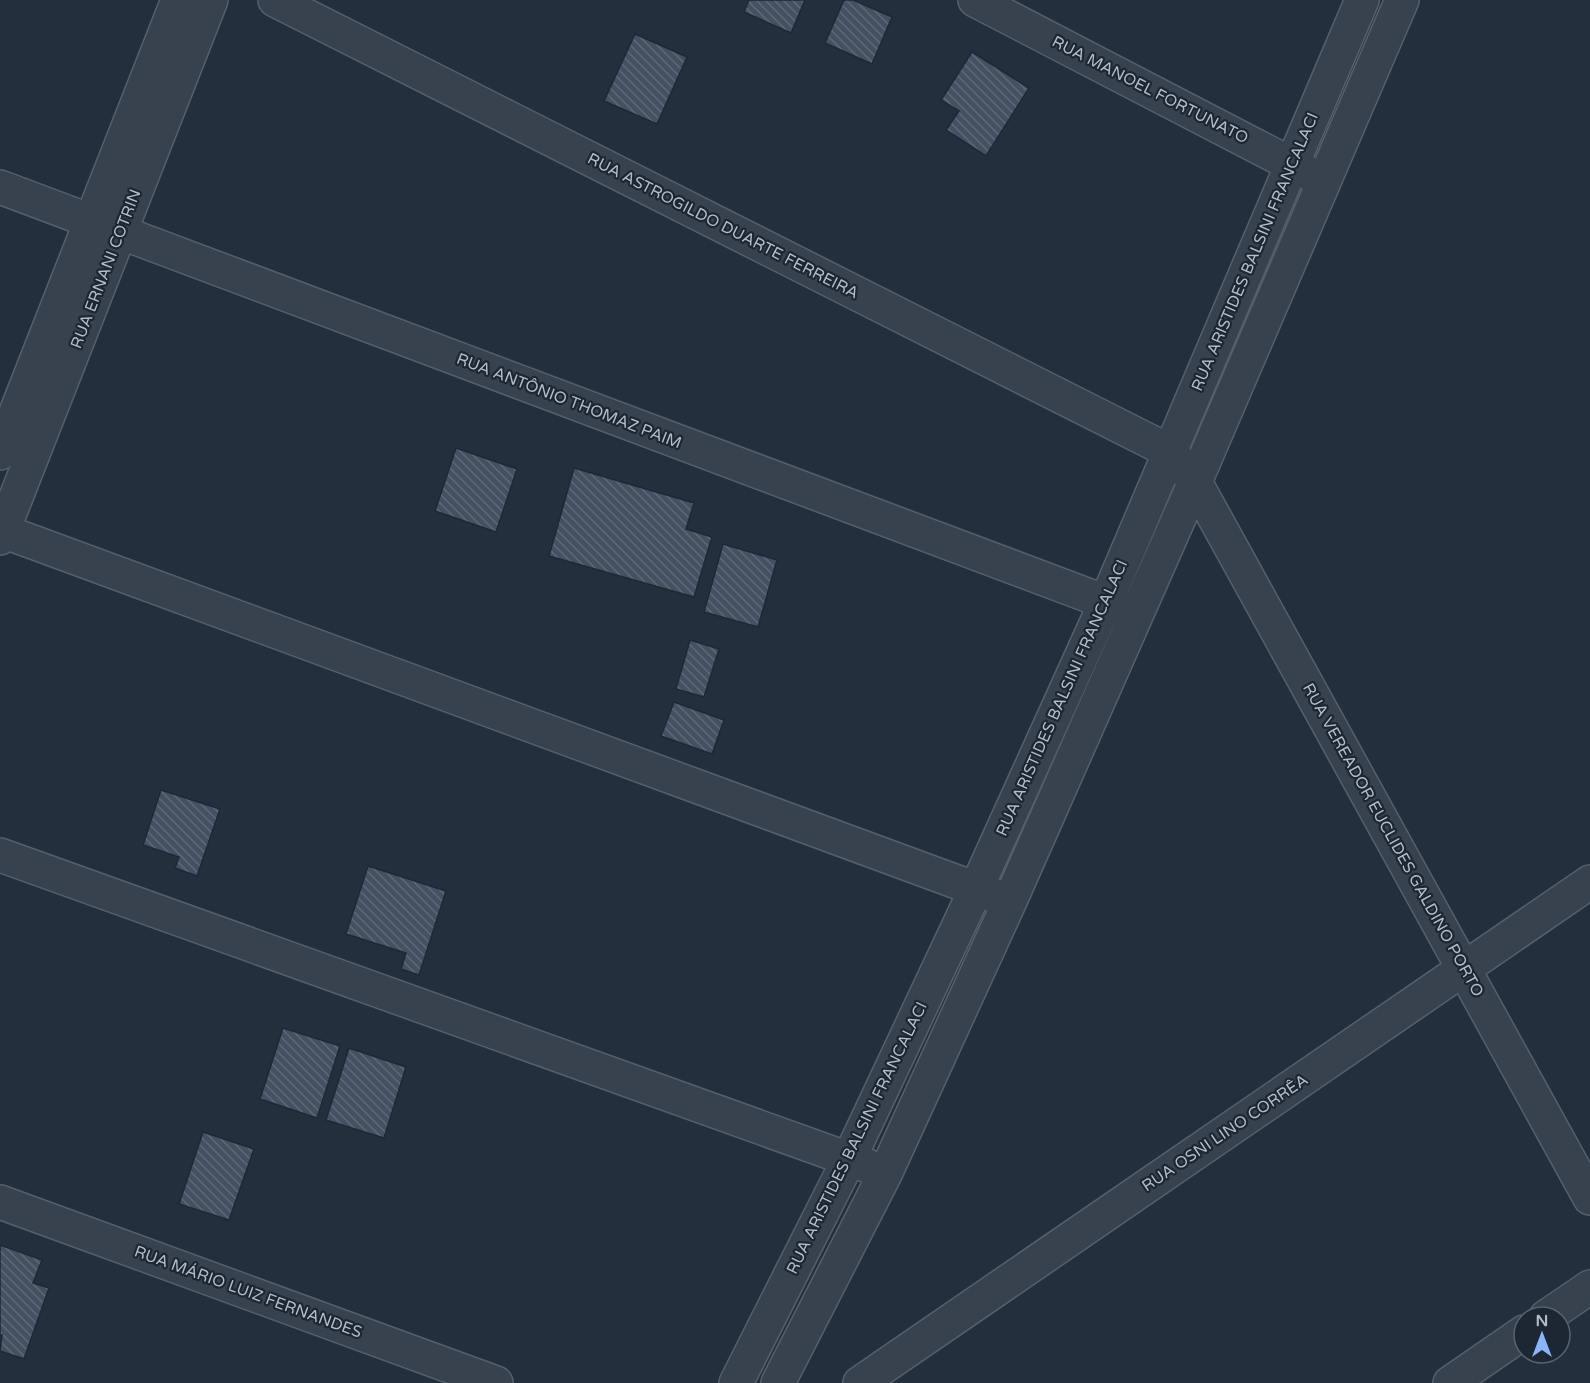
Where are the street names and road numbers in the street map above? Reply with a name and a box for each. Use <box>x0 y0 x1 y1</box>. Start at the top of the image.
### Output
street label: RUA MANOEL FORTUNATO <box>1048 32 1252 148</box>
street label: RUA ARISTIDES BALSINI FRANCALACI <box>1187 110 1323 394</box>
street label: RUA ASTROGILDO DUARTE FERREIRA <box>584 149 862 303</box>
street label: RUA ERNANI COTRIN <box>66 186 146 352</box>
street label: RUA ANTÔNIO THOMAZ PAIM <box>454 349 684 453</box>
street label: RUA ARISTIDES BALSINI FRANCALACI <box>992 557 1132 839</box>
street label: RUA VEREADOR EUCLIDES GALDINO PORTO <box>1298 680 1488 1000</box>
street label: RUA ARISTIDES BALSINI FRANCALACI <box>782 999 932 1277</box>
street label: RUA OSNI LINO CORRÊA <box>1138 1070 1312 1196</box>
street label: RUA MÁRIO LUIZ FERNANDES <box>131 1241 365 1343</box>

